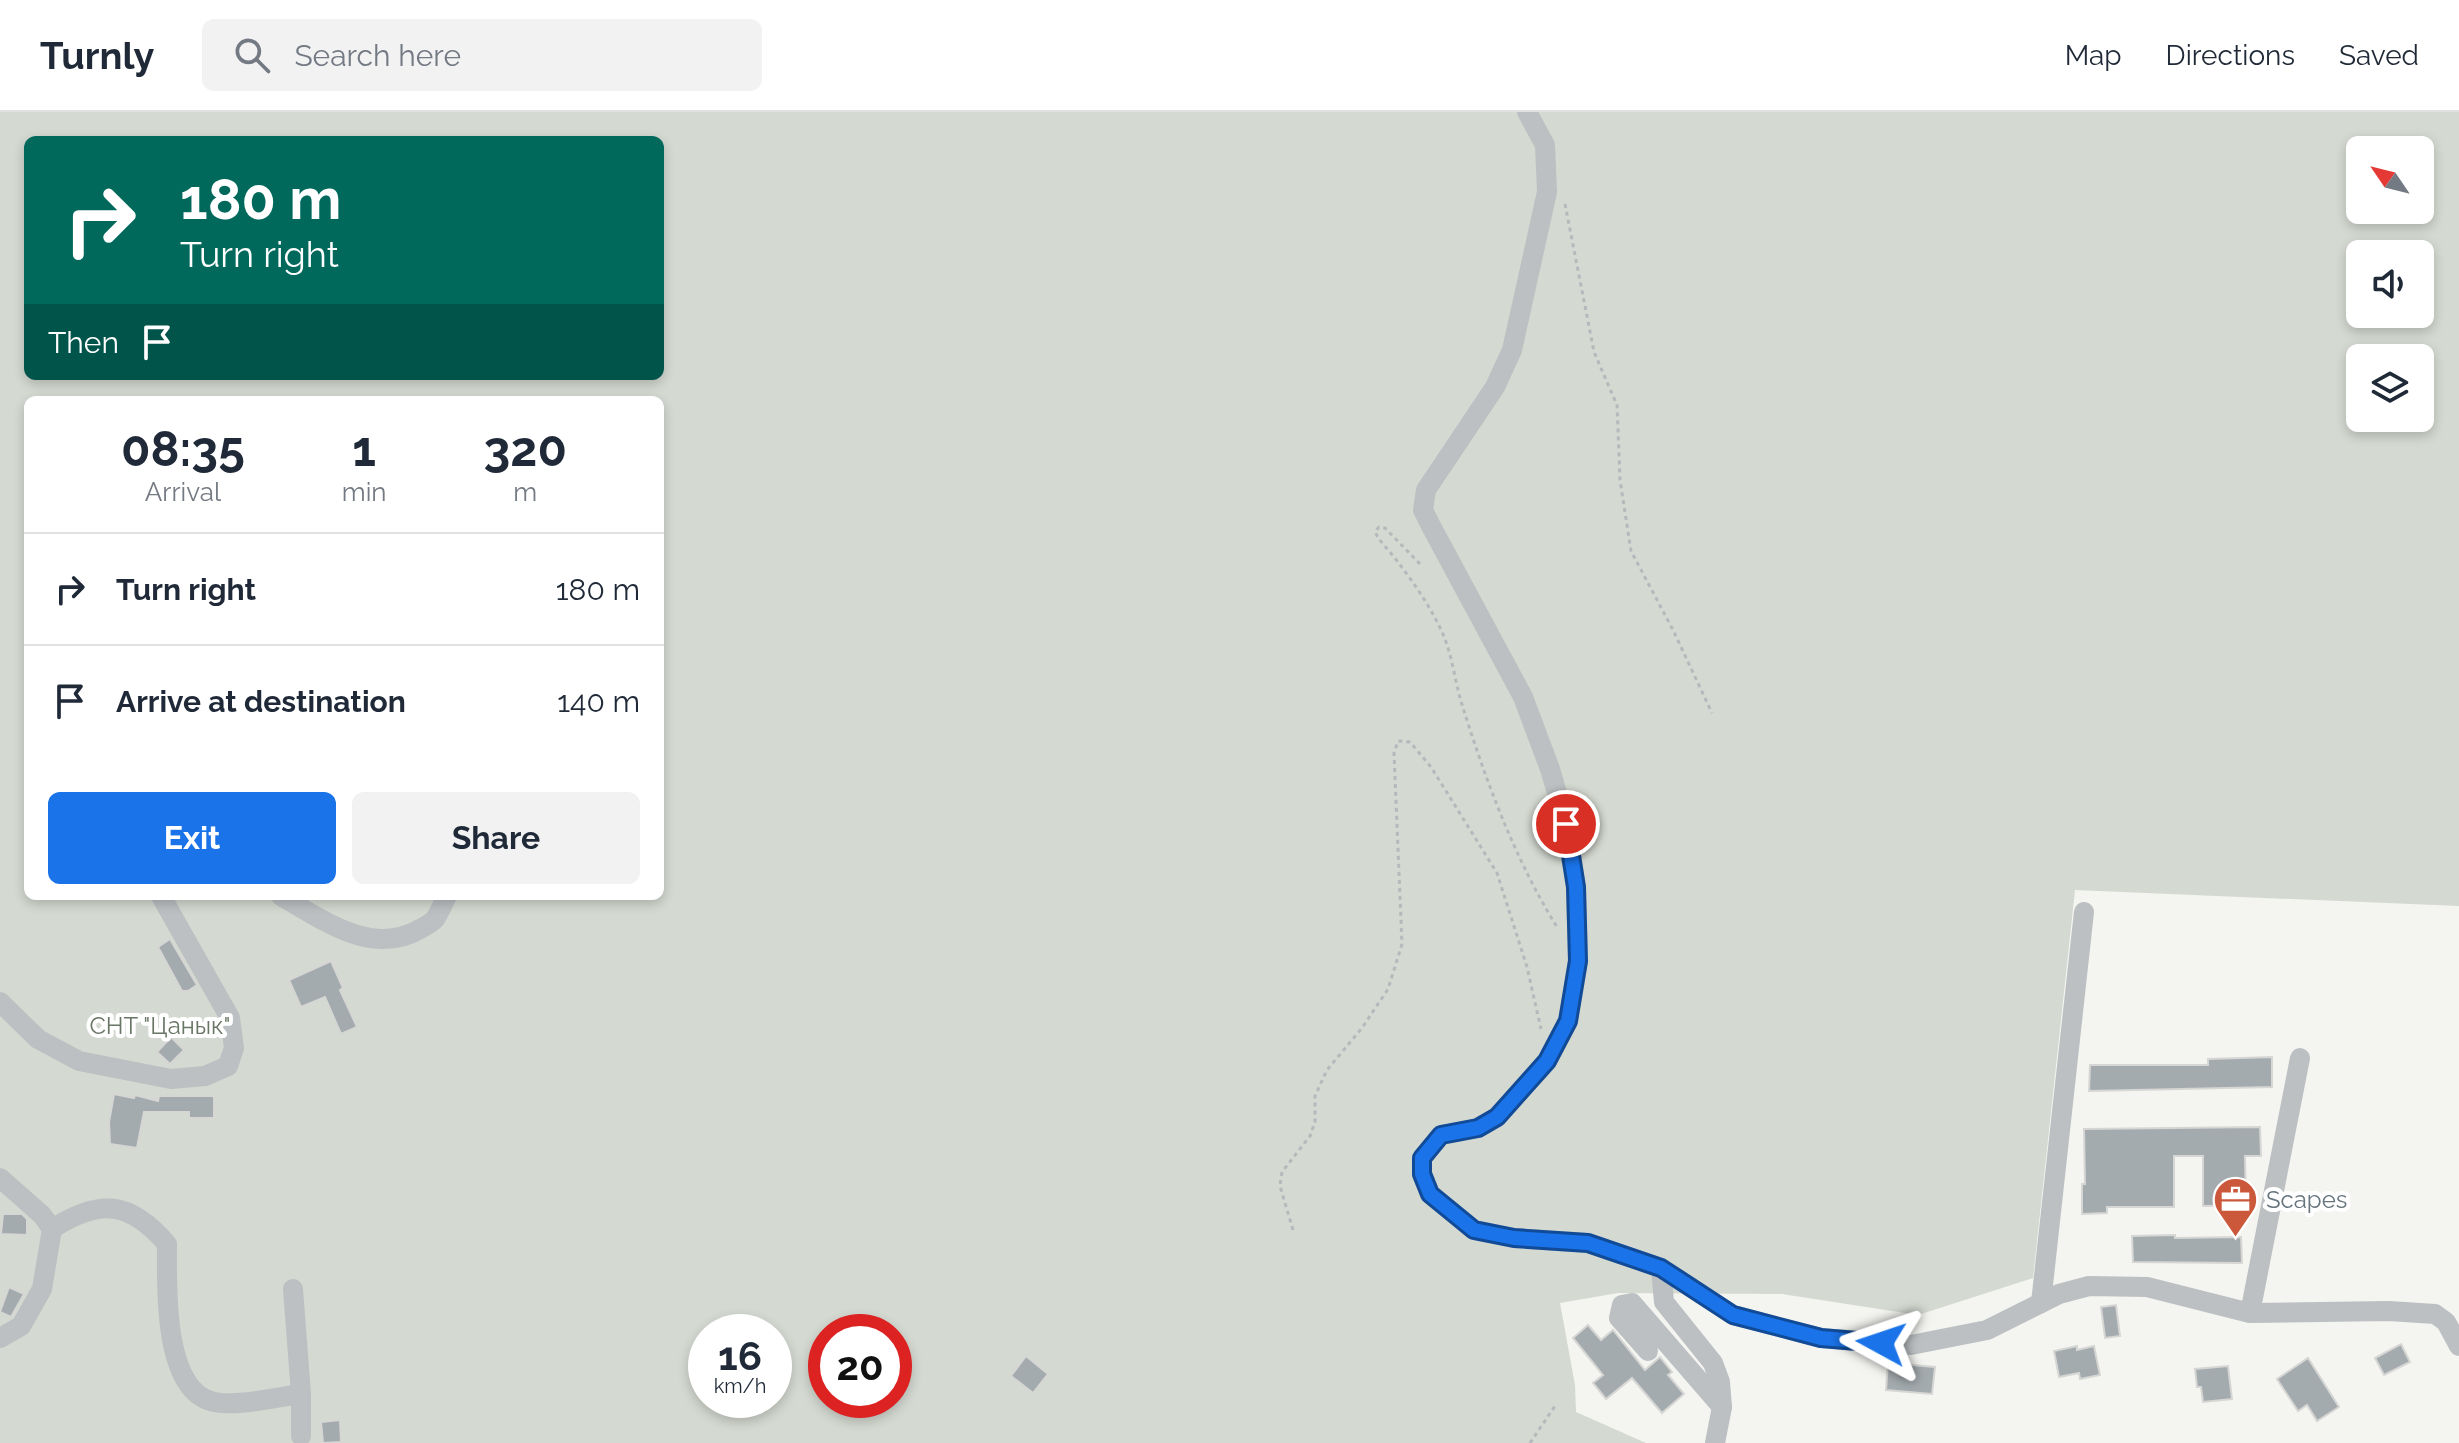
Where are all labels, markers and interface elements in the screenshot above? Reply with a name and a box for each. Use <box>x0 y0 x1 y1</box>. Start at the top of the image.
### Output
search box <box>202 19 762 91</box>
text: Turnly <box>40 33 154 78</box>
icon: search <box>230 33 274 77</box>
text: Search here <box>294 38 461 73</box>
text: Map <box>2065 39 2122 72</box>
text: Directions <box>2166 39 2295 72</box>
text: Saved <box>2339 39 2419 72</box>
north arrow <box>2346 136 2434 224</box>
map controls <box>2346 136 2434 432</box>
text: 180 m <box>180 166 341 232</box>
icon: right <box>48 168 152 272</box>
text: Turn right <box>180 233 339 275</box>
button: sound <box>2346 240 2434 328</box>
icon: arrive <box>135 320 179 364</box>
text: Then <box>48 325 119 360</box>
button: layers <box>2346 344 2434 432</box>
text: 08:35 <box>121 421 245 477</box>
text: 1 <box>352 421 376 477</box>
text: 320 <box>484 421 567 477</box>
text: Arrival <box>145 477 221 507</box>
text: min <box>342 477 387 507</box>
text: m <box>513 477 537 507</box>
icon: right <box>48 567 92 611</box>
text: Turn right <box>116 572 256 607</box>
text: 180 m <box>556 572 640 607</box>
icon: arrive <box>48 679 92 723</box>
text: Arrive at destination <box>116 684 406 719</box>
text: 140 m <box>557 684 640 719</box>
pin <box>1532 790 1600 858</box>
button: Exit <box>48 792 336 884</box>
button: Share <box>352 792 640 884</box>
icon: arrive <box>1544 802 1588 846</box>
park label: СНТ "Цанык" <box>89 1011 231 1040</box>
office icon: Scapes <box>2211 1175 2259 1238</box>
place label: Scapes <box>2266 1185 2347 1214</box>
position arrow <box>1839 1301 1923 1385</box>
speed limit sign: 20 <box>808 1314 912 1418</box>
text: 16 <box>718 1332 762 1379</box>
text: km/h <box>714 1374 766 1398</box>

